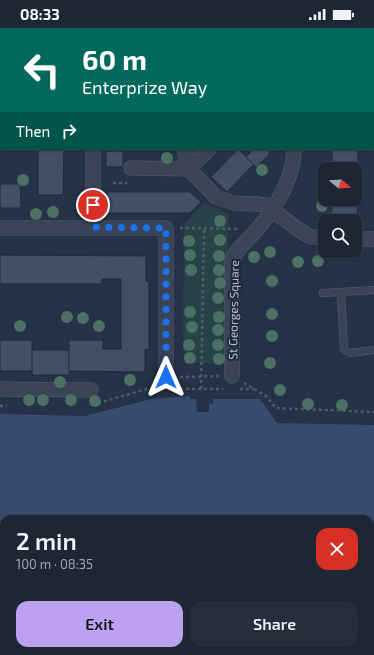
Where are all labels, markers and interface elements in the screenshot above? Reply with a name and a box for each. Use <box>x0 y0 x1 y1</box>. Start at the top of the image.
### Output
text: 08:33 <box>20 5 60 23</box>
text: 60 m <box>82 42 147 76</box>
icon: left <box>16 44 68 96</box>
text: Enterprize Way <box>82 76 207 98</box>
icon: right <box>58 120 80 142</box>
text: Then <box>16 122 50 140</box>
north arrow <box>318 162 362 206</box>
map controls <box>318 162 362 258</box>
pin <box>76 188 110 222</box>
icon: arrive <box>82 194 104 216</box>
button: search <box>318 214 362 258</box>
street label: St Georges Square <box>225 260 241 360</box>
position arrow <box>145 356 187 398</box>
text: 2 min <box>16 526 77 555</box>
button: close <box>316 528 358 570</box>
text: 100 m · 08:35 <box>16 556 93 572</box>
button: Exit <box>16 601 183 647</box>
button: Share <box>191 601 358 647</box>

